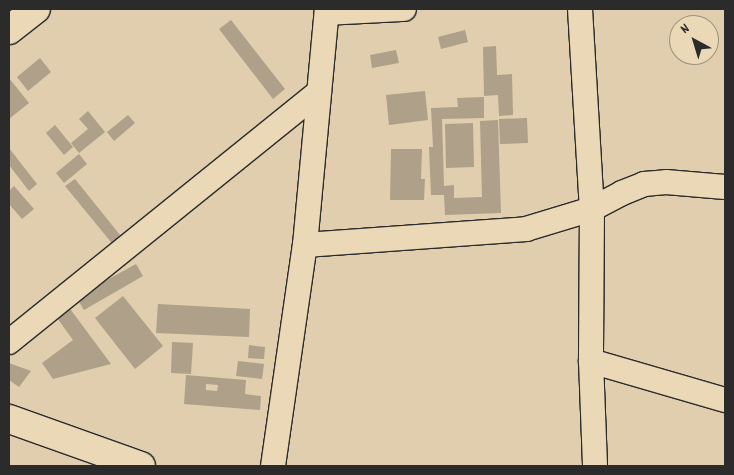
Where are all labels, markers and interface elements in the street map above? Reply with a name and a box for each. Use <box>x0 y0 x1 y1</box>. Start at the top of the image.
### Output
north arrow <box>669 15 719 65</box>
text: N <box>676 19 694 39</box>

